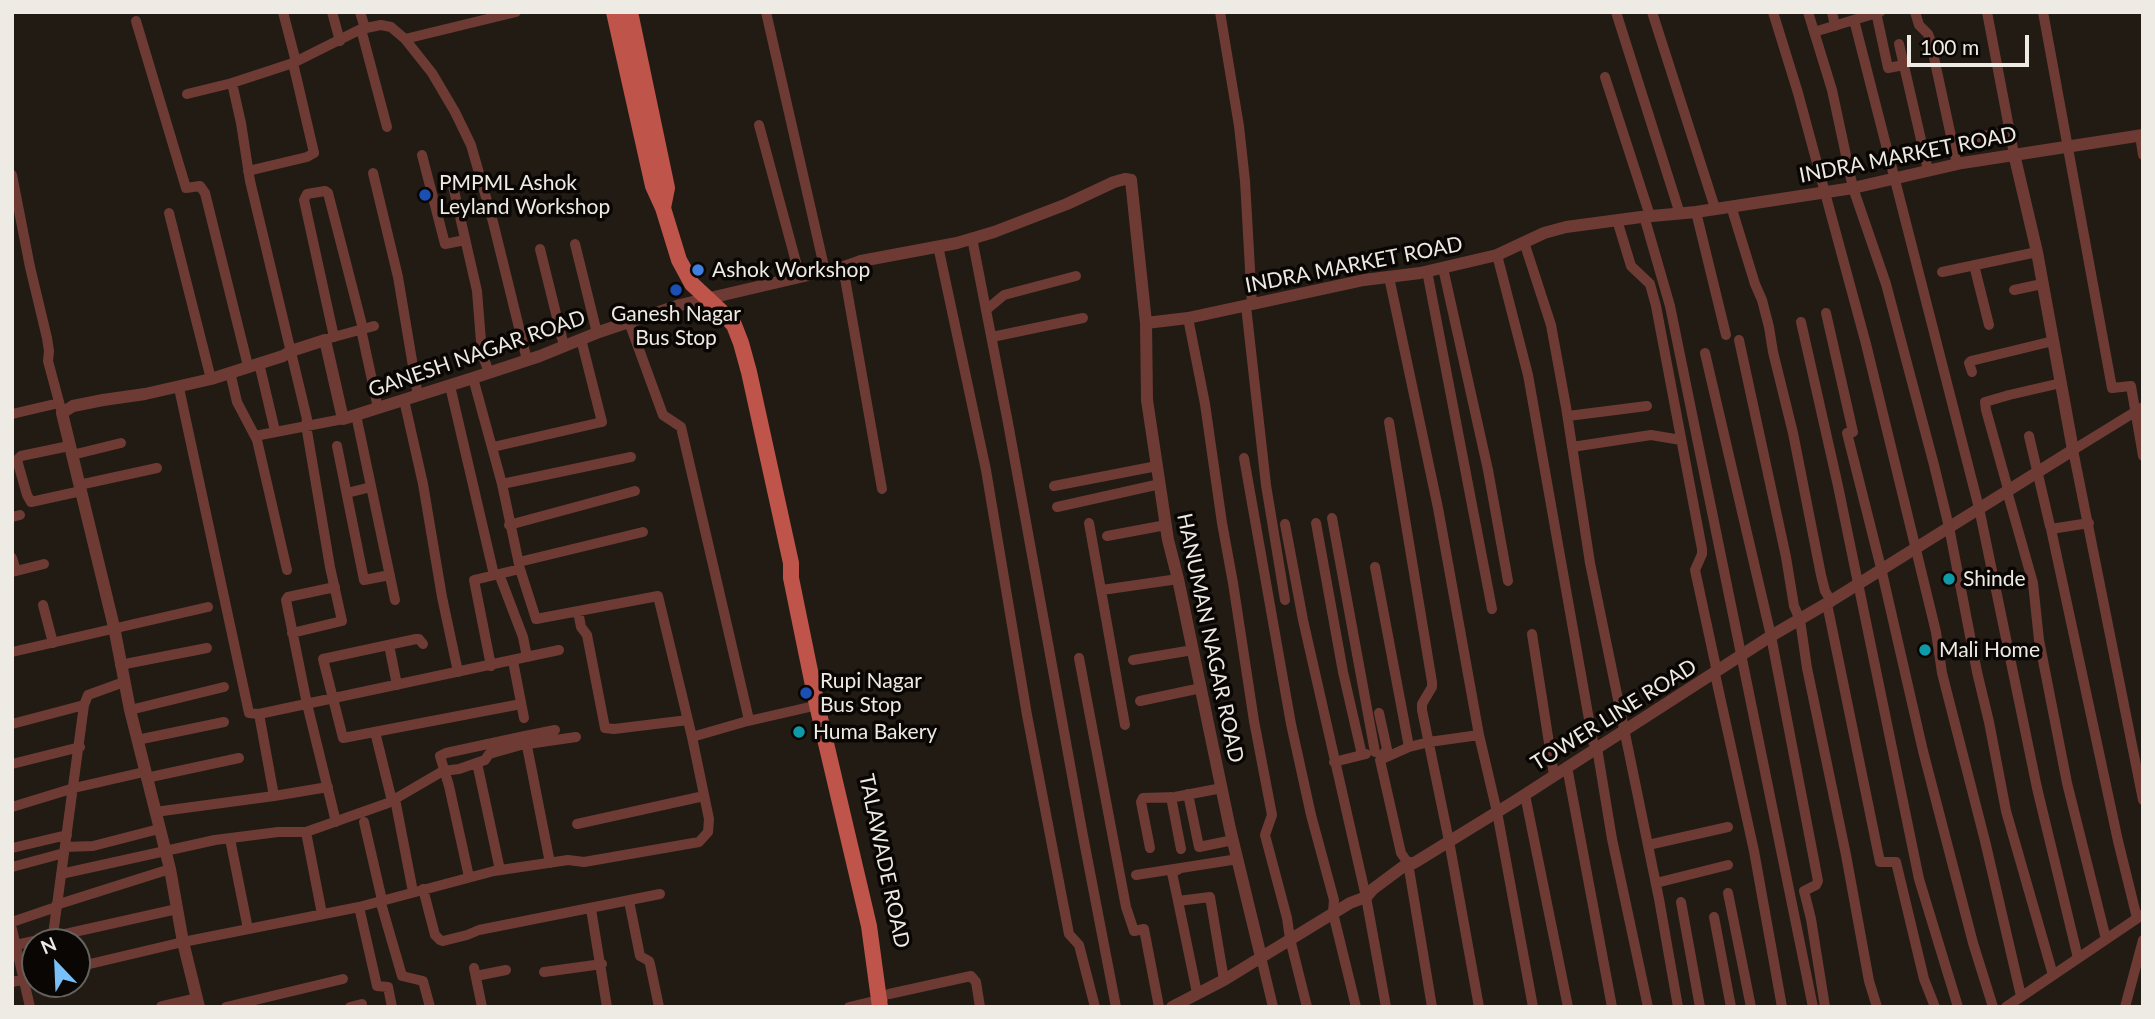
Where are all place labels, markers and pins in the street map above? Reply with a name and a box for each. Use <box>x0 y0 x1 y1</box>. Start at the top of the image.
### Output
place label: PMPML Ashok Leyland Workshop <box>439 170 610 220</box>
marker: PMPML Ashok Leyland Workshop <box>417 187 433 203</box>
place label: Ashok Workshop <box>712 257 870 283</box>
marker: Ashok Workshop <box>690 262 706 278</box>
marker: Ganesh Nagar Bus Stop <box>668 282 684 298</box>
place label: Ganesh Nagar Bus Stop <box>611 301 741 351</box>
place label: Shinde <box>1963 566 2026 592</box>
marker: Shinde <box>1941 571 1957 587</box>
place label: Mali Home <box>1939 637 2040 663</box>
marker: Mali Home <box>1917 642 1933 658</box>
place label: Rupi Nagar Bus Stop <box>820 668 922 718</box>
marker: Rupi Nagar Bus Stop <box>798 685 814 701</box>
place label: Huma Bakery <box>813 719 937 745</box>
marker: Huma Bakery <box>791 724 807 740</box>

